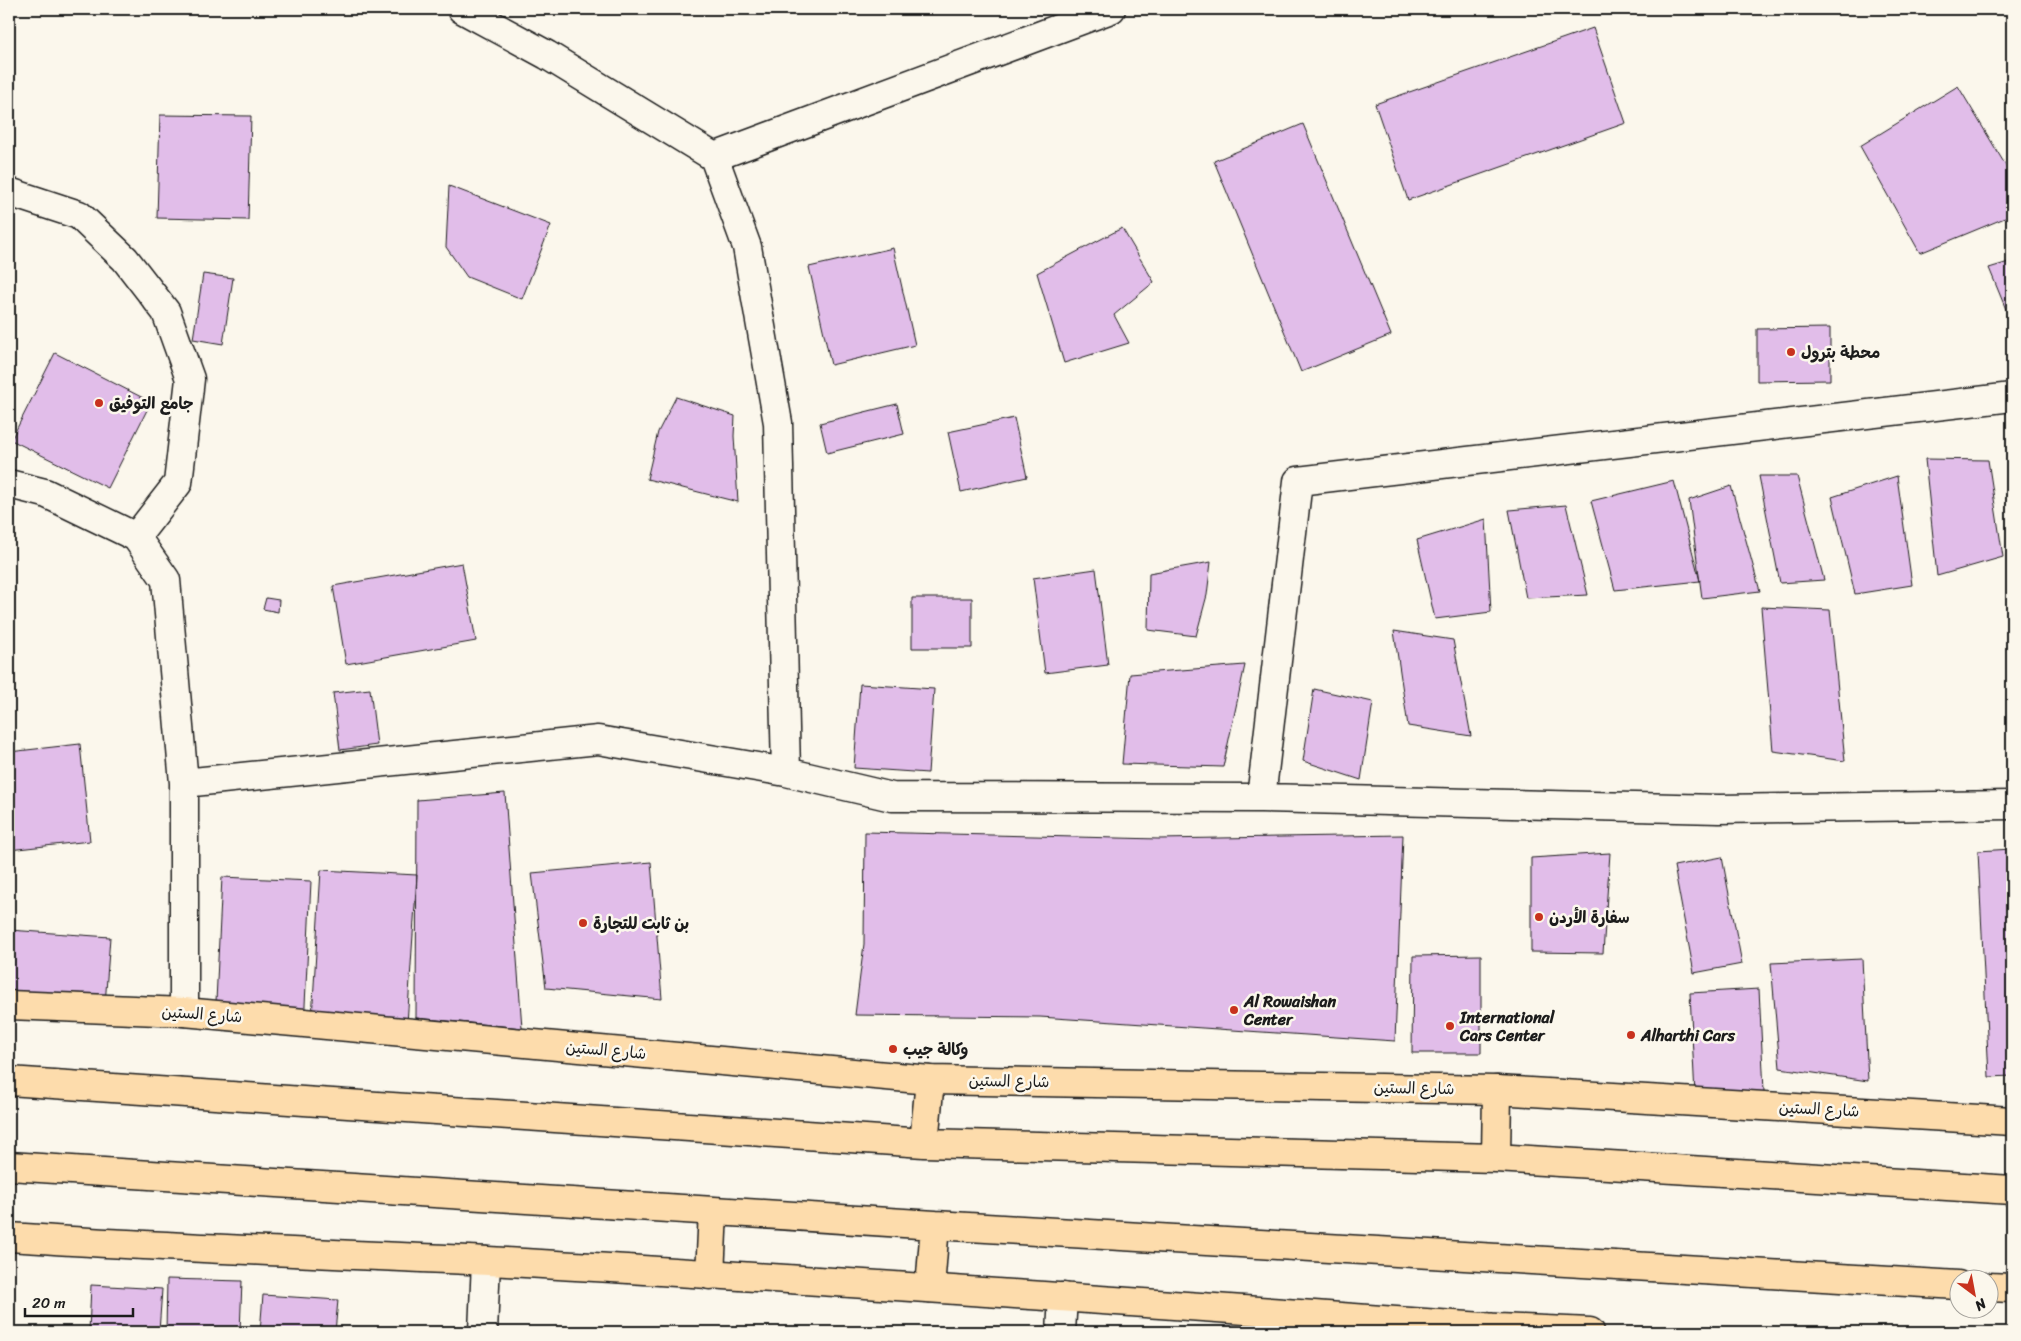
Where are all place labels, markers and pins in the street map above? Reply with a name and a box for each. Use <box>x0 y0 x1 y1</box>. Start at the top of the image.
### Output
place label: محطة بترول <box>1801 338 1880 367</box>
marker: محطة بترول <box>1785 346 1797 358</box>
place label: جامع التوفيق <box>109 389 194 418</box>
marker: جامع التوفيق <box>93 397 105 409</box>
place label: سفارة الأردن <box>1549 903 1630 932</box>
place label: بن ثابت للتجارة <box>593 909 689 938</box>
marker: سفارة الأردن <box>1533 911 1545 923</box>
marker: بن ثابت للتجارة <box>577 917 589 929</box>
place label: Al Rowaishan Center <box>1243 987 1337 1034</box>
place label: International Cars Center <box>1459 1003 1556 1050</box>
marker: Al Rowaishan Center <box>1228 1004 1240 1016</box>
marker: International Cars Center <box>1444 1020 1456 1032</box>
place label: Alharthi Cars <box>1640 1021 1736 1050</box>
marker: Alharthi Cars <box>1625 1029 1637 1041</box>
place label: وكالة جيب <box>903 1035 969 1064</box>
marker: وكالة جيب <box>887 1043 899 1055</box>

